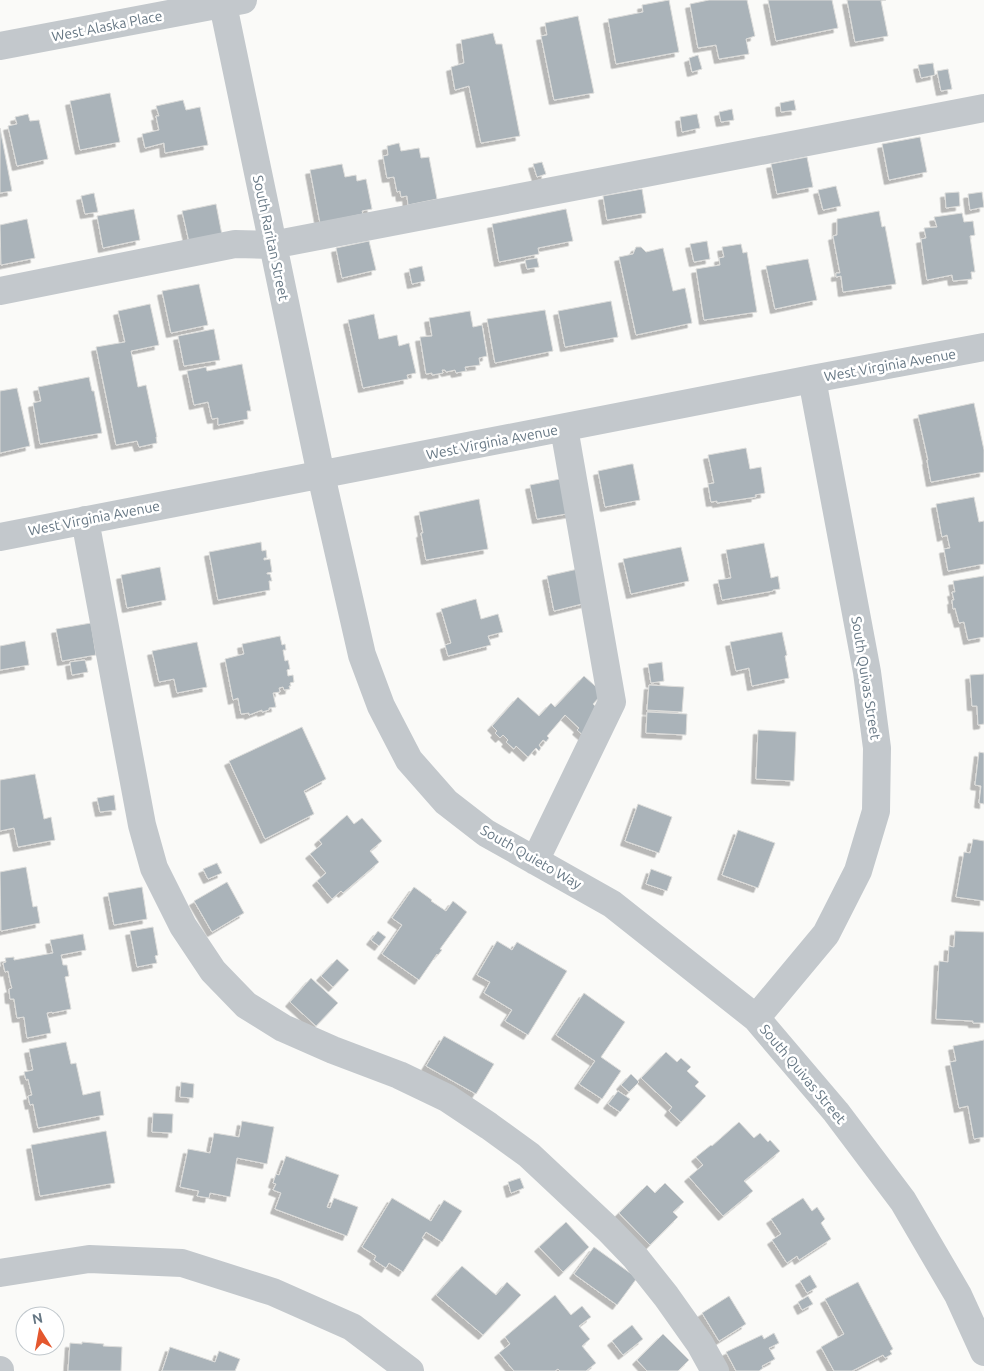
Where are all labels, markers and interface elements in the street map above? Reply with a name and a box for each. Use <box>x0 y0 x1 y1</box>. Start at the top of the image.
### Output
street label: West Alaska Place <box>50 7 164 45</box>
street label: South Raritan Street <box>250 174 292 303</box>
street label: West Virginia Avenue <box>823 346 957 384</box>
street label: West Virginia Avenue <box>425 421 559 463</box>
street label: West Virginia Avenue <box>27 497 161 539</box>
street label: South Quivas Street <box>848 615 884 741</box>
street label: South Quieto Way <box>478 822 584 892</box>
street label: South Quivas Street <box>757 1021 850 1127</box>
north arrow <box>15 1306 65 1356</box>
text: N <box>31 1309 44 1327</box>

